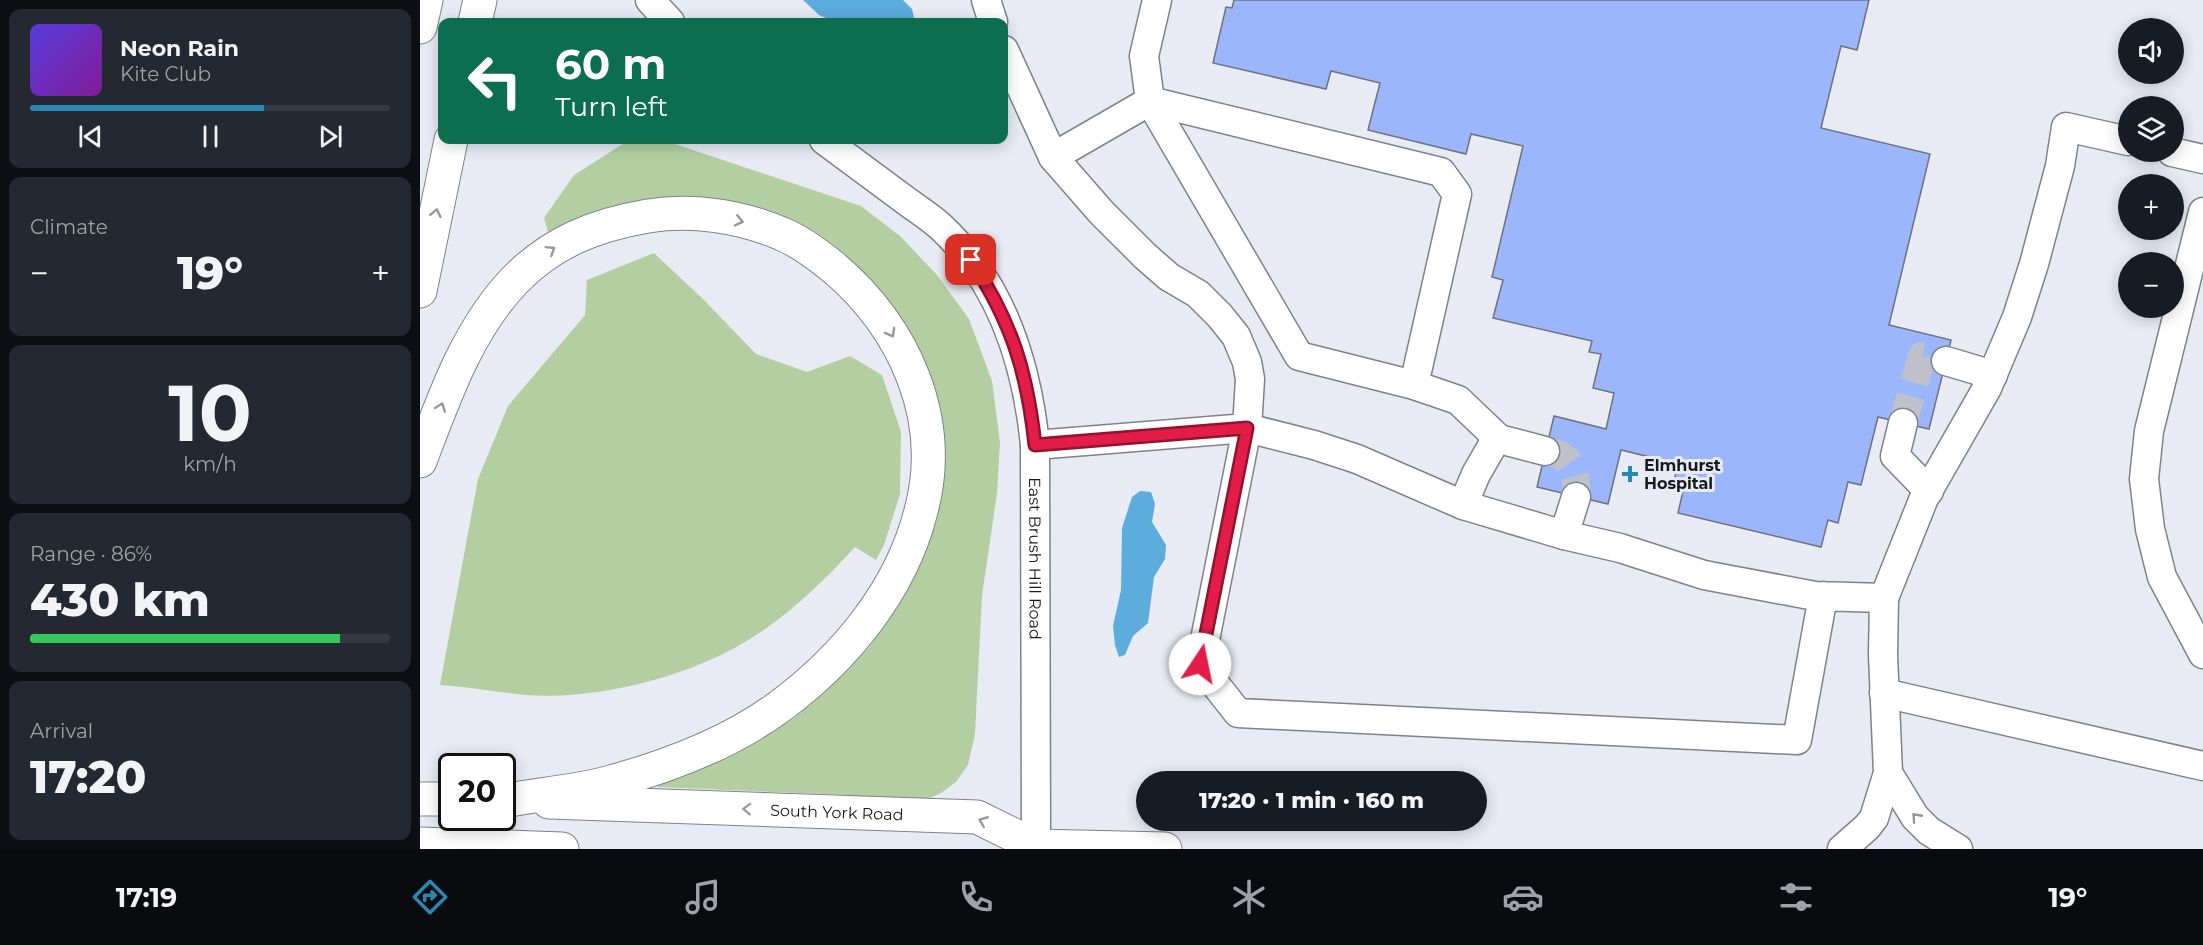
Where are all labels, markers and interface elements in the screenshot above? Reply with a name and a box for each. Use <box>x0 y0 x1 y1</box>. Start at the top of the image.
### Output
map controls <box>2118 18 2184 318</box>
button: sound <box>2118 18 2184 84</box>
text: Neon Rain <box>120 35 239 62</box>
text: 60 m <box>555 38 666 90</box>
icon: left <box>456 42 534 120</box>
text: Kite Club <box>120 62 211 86</box>
text: Turn left <box>555 90 668 123</box>
button: layers <box>2118 96 2184 162</box>
icon: previous <box>74 120 107 153</box>
icon: pause <box>194 120 227 153</box>
icon: next <box>314 120 347 153</box>
button: + <box>2118 174 2184 240</box>
one-way arrow <box>429 208 442 218</box>
one-way arrow <box>733 214 743 227</box>
text: Climate <box>30 215 108 239</box>
pin <box>945 234 996 285</box>
icon: arrive <box>954 243 987 276</box>
text: 19° <box>177 245 243 300</box>
one-way arrow <box>545 246 555 258</box>
button: − <box>2118 252 2184 318</box>
text: − <box>30 253 49 293</box>
text: + <box>371 253 390 293</box>
one-way arrow <box>884 327 895 337</box>
text: 10 <box>168 365 252 461</box>
one-way arrow <box>433 402 446 412</box>
text: km/h <box>183 452 237 476</box>
place label: Elmhurst Hospital <box>1644 456 1721 493</box>
marker: Elmhurst Hospital <box>1621 465 1639 483</box>
street label: East Brush Hill Road <box>1026 477 1045 640</box>
text: Range · 86% <box>30 542 152 566</box>
text: 430 km <box>30 572 210 627</box>
position arrow <box>1168 632 1232 696</box>
text: Arrival <box>30 719 93 743</box>
text: 17:20 <box>30 749 146 804</box>
speed limit sign: 20 <box>438 753 516 831</box>
text: 17:20 · 1 min · 160 m <box>1199 787 1424 814</box>
street label: South York Road <box>770 800 904 824</box>
one-way arrow <box>743 802 752 815</box>
one-way arrow <box>1912 814 1923 824</box>
one-way arrow <box>979 816 990 828</box>
icon: directions <box>409 876 451 918</box>
icon: music <box>682 876 724 918</box>
icon: phone <box>955 876 997 918</box>
icon: climate <box>1228 876 1270 918</box>
icon: car <box>1502 876 1544 918</box>
icon: filters <box>1775 876 1817 918</box>
text: 17:19 <box>116 881 177 914</box>
text: 19° <box>2048 881 2087 914</box>

